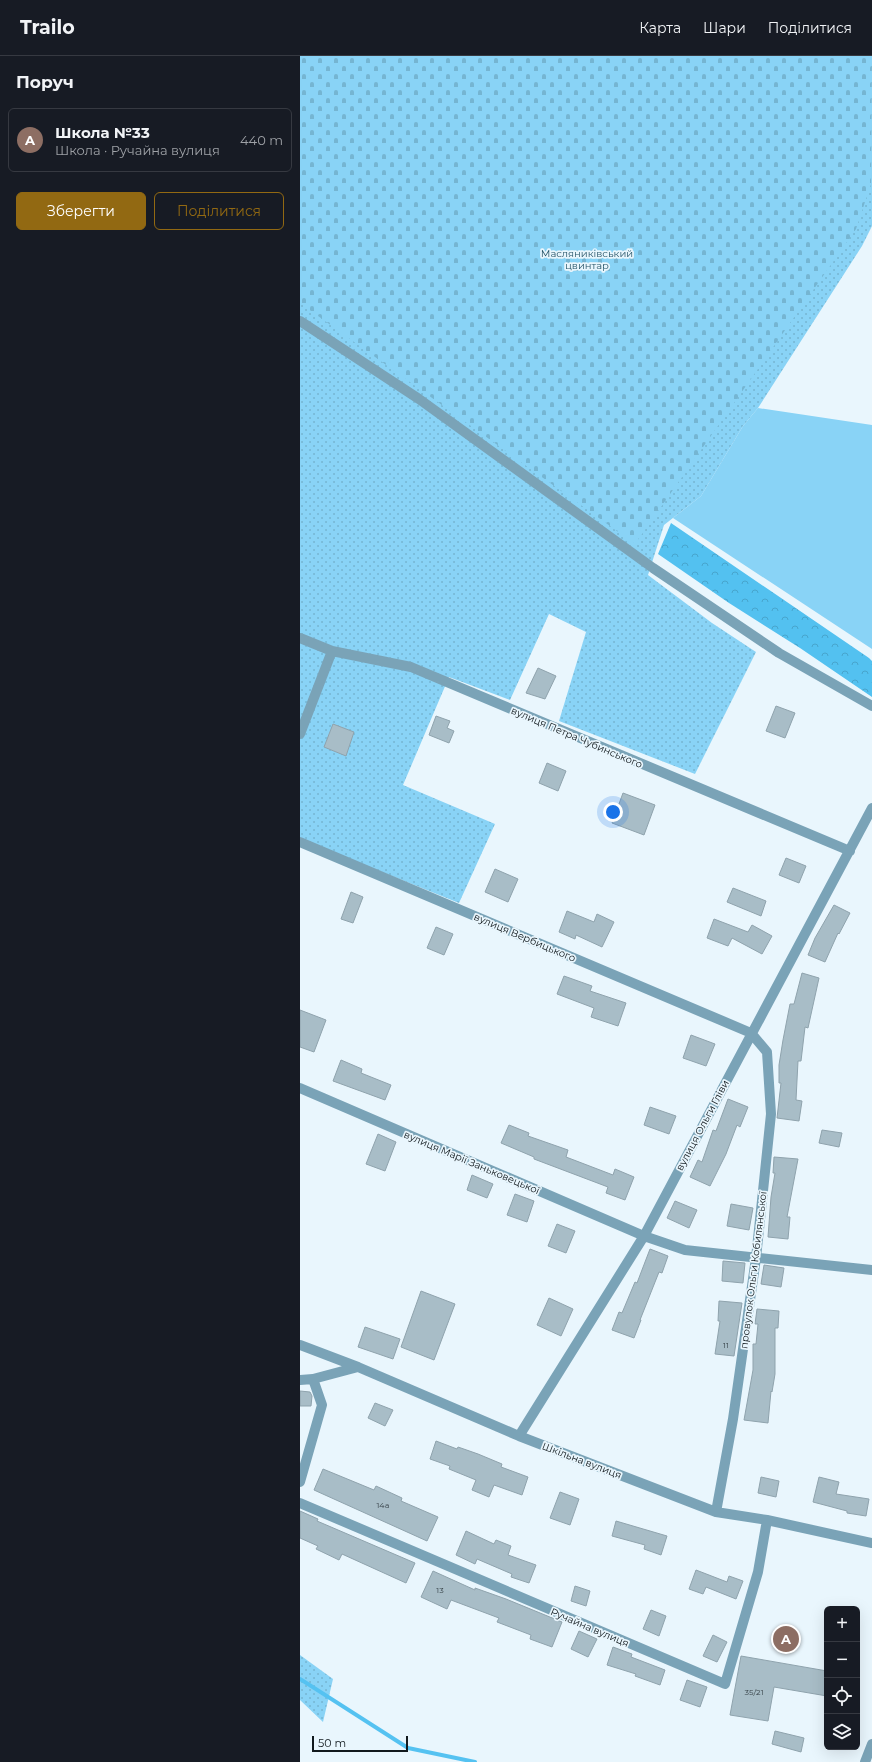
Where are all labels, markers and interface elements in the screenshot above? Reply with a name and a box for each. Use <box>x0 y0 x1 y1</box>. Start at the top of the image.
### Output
text: Trailo <box>20 16 75 39</box>
text: Карта <box>639 19 681 37</box>
text: Шари <box>703 19 746 37</box>
text: Поділитися <box>768 19 852 37</box>
text: Поруч <box>16 72 74 92</box>
text: Школа №33 <box>55 123 150 142</box>
text: A <box>25 132 35 148</box>
text: 440 m <box>240 132 283 148</box>
text: Школа · Ручайна вулиця <box>55 142 220 158</box>
button: Зберегти <box>16 192 146 230</box>
button: Поділитися <box>154 192 284 230</box>
park label: Масляниківський цвинтар <box>541 247 633 272</box>
street label: вулиця Петра Чубинського <box>509 704 644 771</box>
your location <box>603 802 623 822</box>
street label: вулиця Вербицького <box>472 910 578 965</box>
street label: вулиця Ольги Гліви <box>673 1078 732 1173</box>
street label: вулиця Марії Заньковецької <box>402 1128 542 1197</box>
street label: провулок Ольги Кобилянської <box>737 1190 770 1350</box>
house number: 11 <box>723 1340 729 1350</box>
street label: Шкільна вулиця <box>540 1439 623 1482</box>
house number: 14а <box>376 1500 390 1510</box>
house number: 13 <box>436 1585 444 1595</box>
street label: Ручайна вулиця <box>549 1605 631 1650</box>
map controls <box>824 1606 860 1750</box>
button: + <box>824 1606 860 1642</box>
pin: A <box>773 1624 799 1654</box>
button: − <box>824 1642 860 1678</box>
button: locate <box>824 1678 860 1714</box>
house number: 35/21 <box>744 1687 764 1697</box>
button: layers <box>824 1714 860 1750</box>
scale bar <box>312 1734 408 1753</box>
text: 50 m <box>318 1736 346 1750</box>

